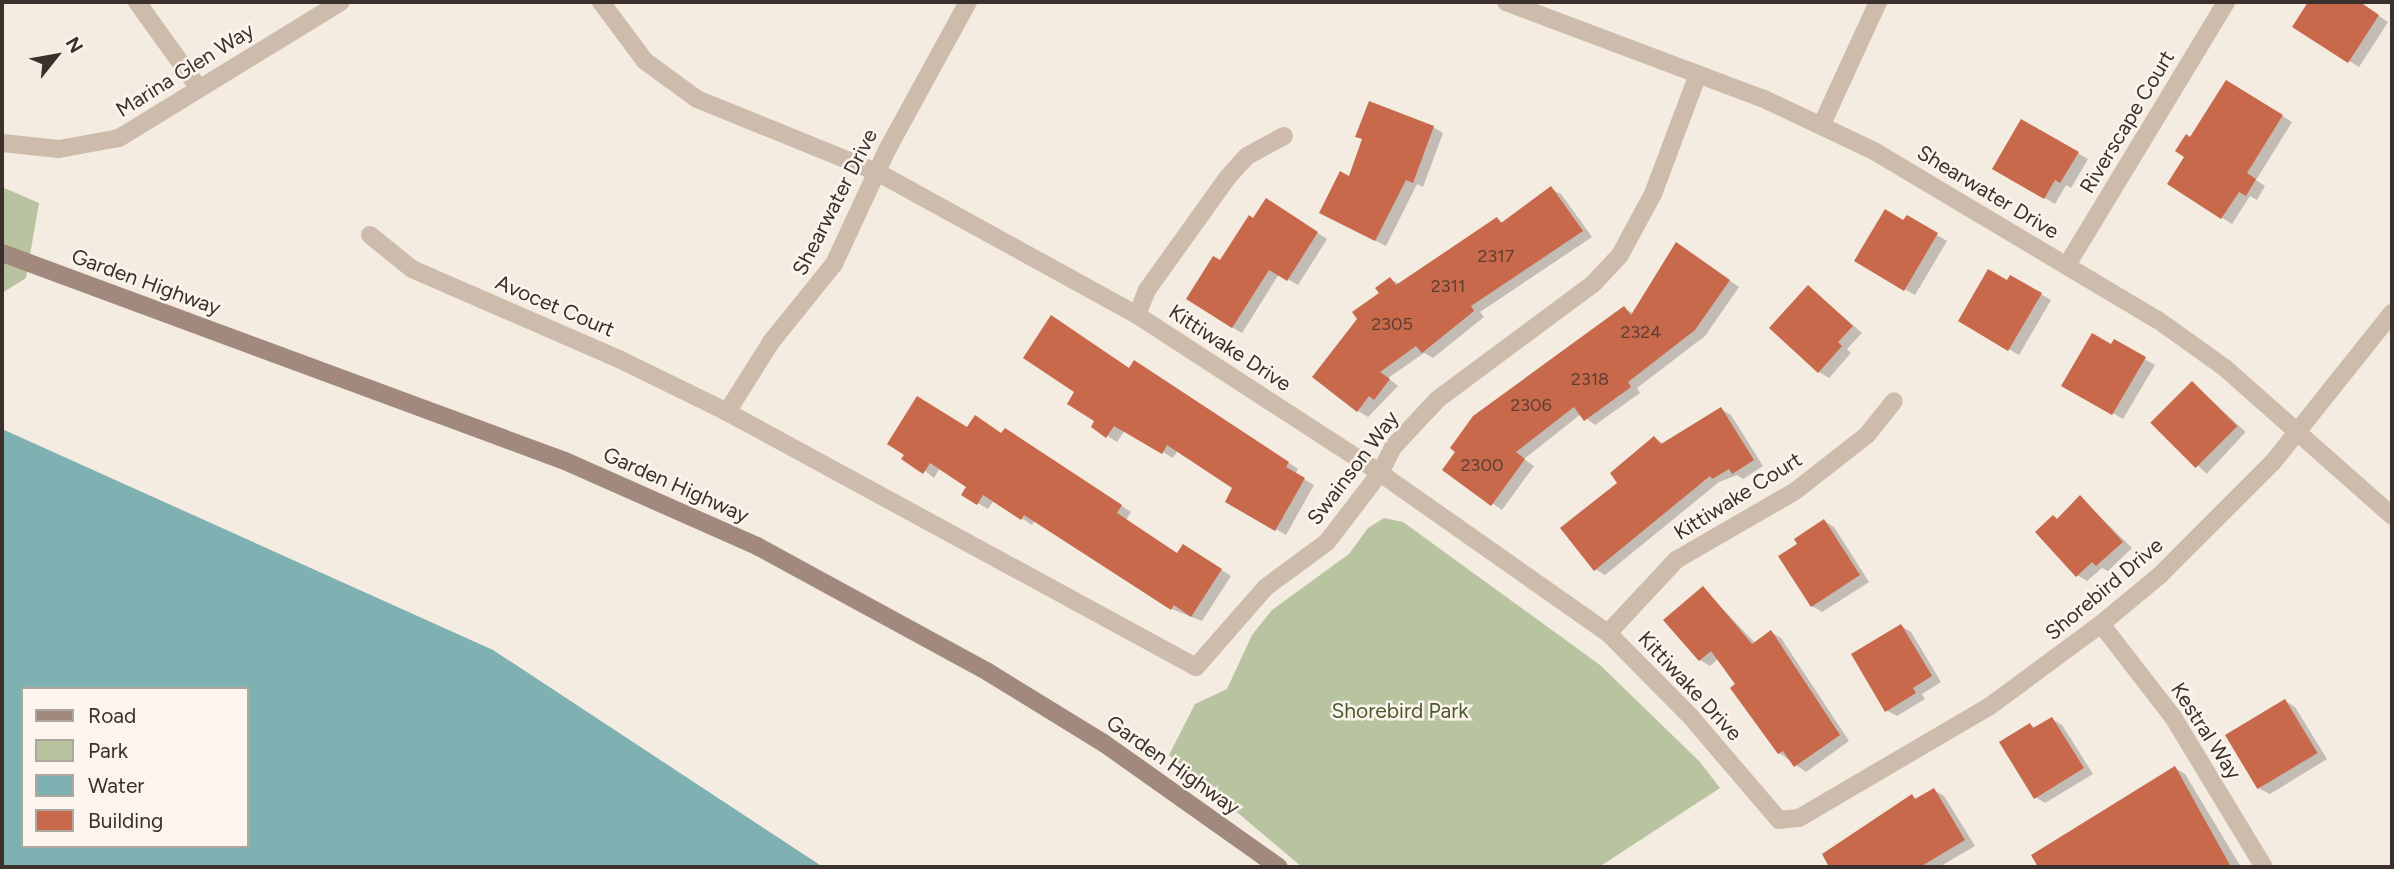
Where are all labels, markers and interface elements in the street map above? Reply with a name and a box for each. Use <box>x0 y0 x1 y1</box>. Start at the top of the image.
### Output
street label: Marina Glen Way <box>111 17 259 123</box>
north arrow <box>21 21 91 91</box>
text: N <box>61 33 88 57</box>
street label: Riverscape Court <box>2074 46 2180 198</box>
street label: Shearwater Drive <box>787 125 883 279</box>
street label: Shearwater Drive <box>1913 140 2063 244</box>
street label: Garden Highway <box>68 243 224 321</box>
house number: 2317 <box>1478 245 1514 267</box>
street label: Avocet Court <box>492 270 618 342</box>
house number: 2311 <box>1431 275 1465 297</box>
street label: Kittiwake Drive <box>1164 299 1296 397</box>
house number: 2305 <box>1371 313 1413 335</box>
house number: 2324 <box>1620 321 1662 343</box>
house number: 2318 <box>1571 368 1609 390</box>
house number: 2306 <box>1510 394 1552 416</box>
street label: Swainson Way <box>1302 406 1404 530</box>
street label: Garden Highway <box>599 442 753 528</box>
street label: Kittiwake Court <box>1669 447 1807 545</box>
house number: 2300 <box>1461 454 1503 476</box>
street label: Shorebird Drive <box>2040 533 2168 645</box>
street label: Kittiwake Drive <box>1633 626 1747 746</box>
street label: Kestral Way <box>2165 678 2247 784</box>
legend <box>21 687 248 848</box>
park label: Shorebird Park <box>1331 698 1469 724</box>
text: Road <box>88 703 136 728</box>
street label: Garden Highway <box>1102 710 1244 820</box>
text: Park <box>88 738 128 763</box>
text: Water <box>88 773 144 798</box>
text: Building <box>88 808 163 833</box>

